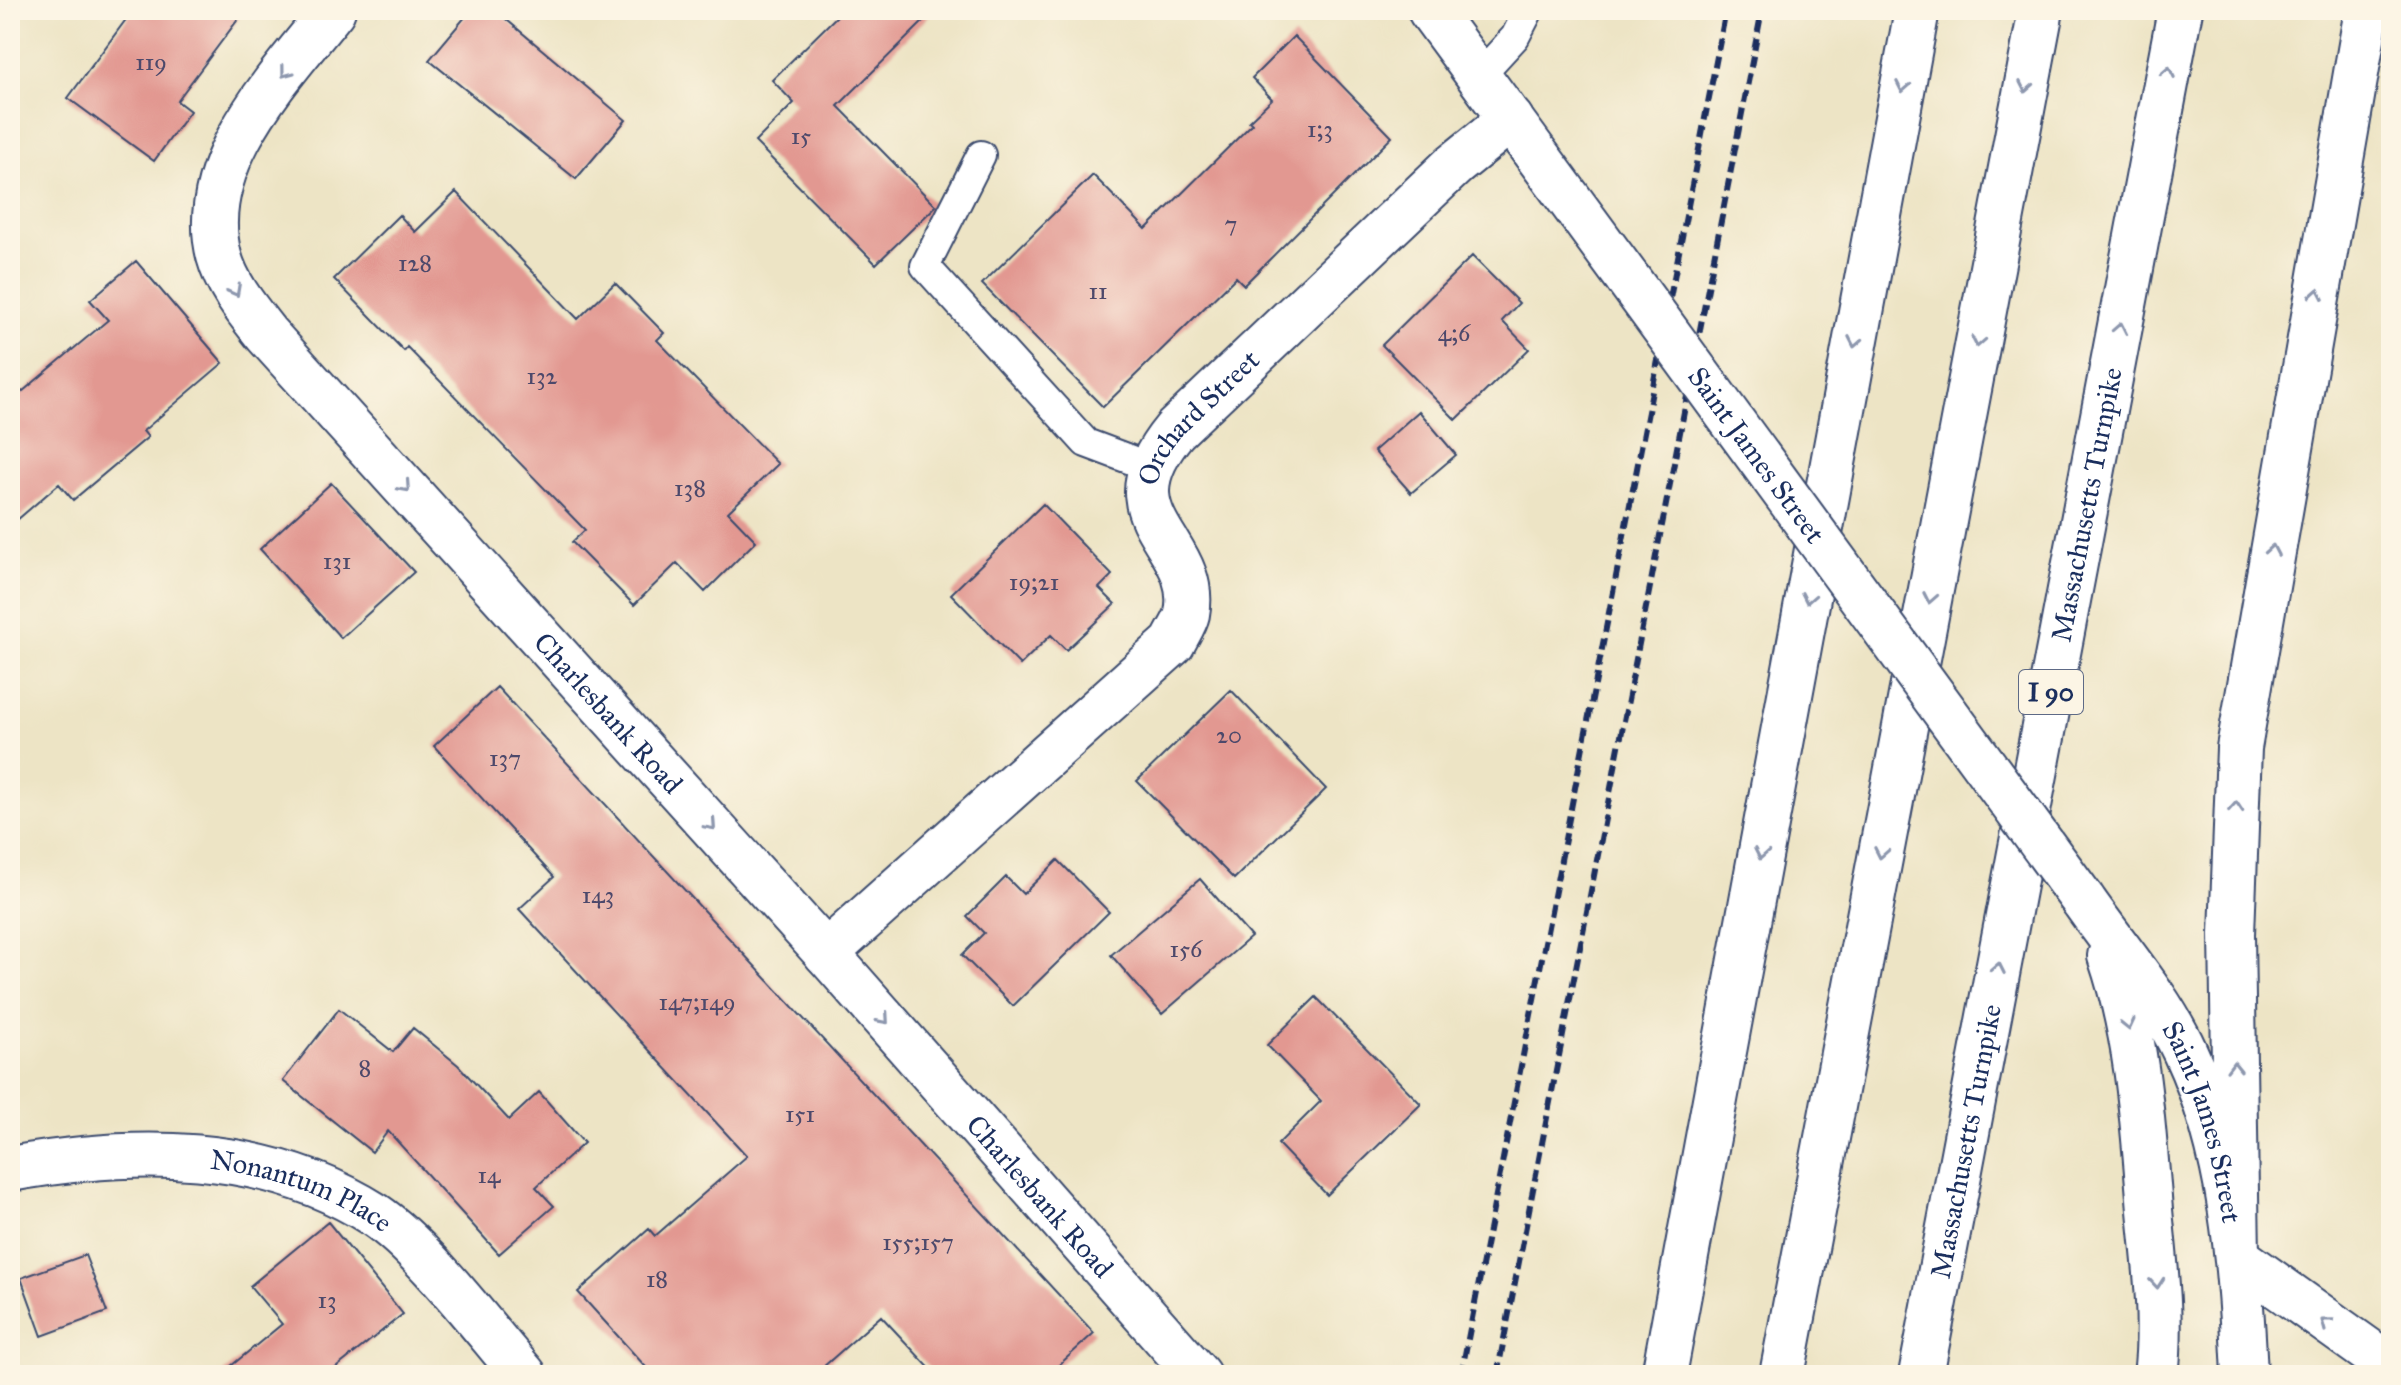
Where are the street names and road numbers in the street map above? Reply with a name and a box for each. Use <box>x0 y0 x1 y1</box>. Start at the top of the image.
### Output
street label: Orchard Street <box>1130 342 1266 489</box>
street label: Saint James Street <box>1681 360 1833 550</box>
street label: Massachusetts Turnpike <box>2043 364 2129 645</box>
street label: Charlesbank Road <box>527 625 691 801</box>
road number: I 90 <box>2019 670 2083 714</box>
street label: Massachusetts Turnpike <box>1922 1001 2009 1281</box>
street label: Saint James Street <box>2155 1015 2250 1225</box>
street label: Charlesbank Road <box>959 1107 1121 1285</box>
street label: Nonantum Place <box>208 1141 400 1239</box>

